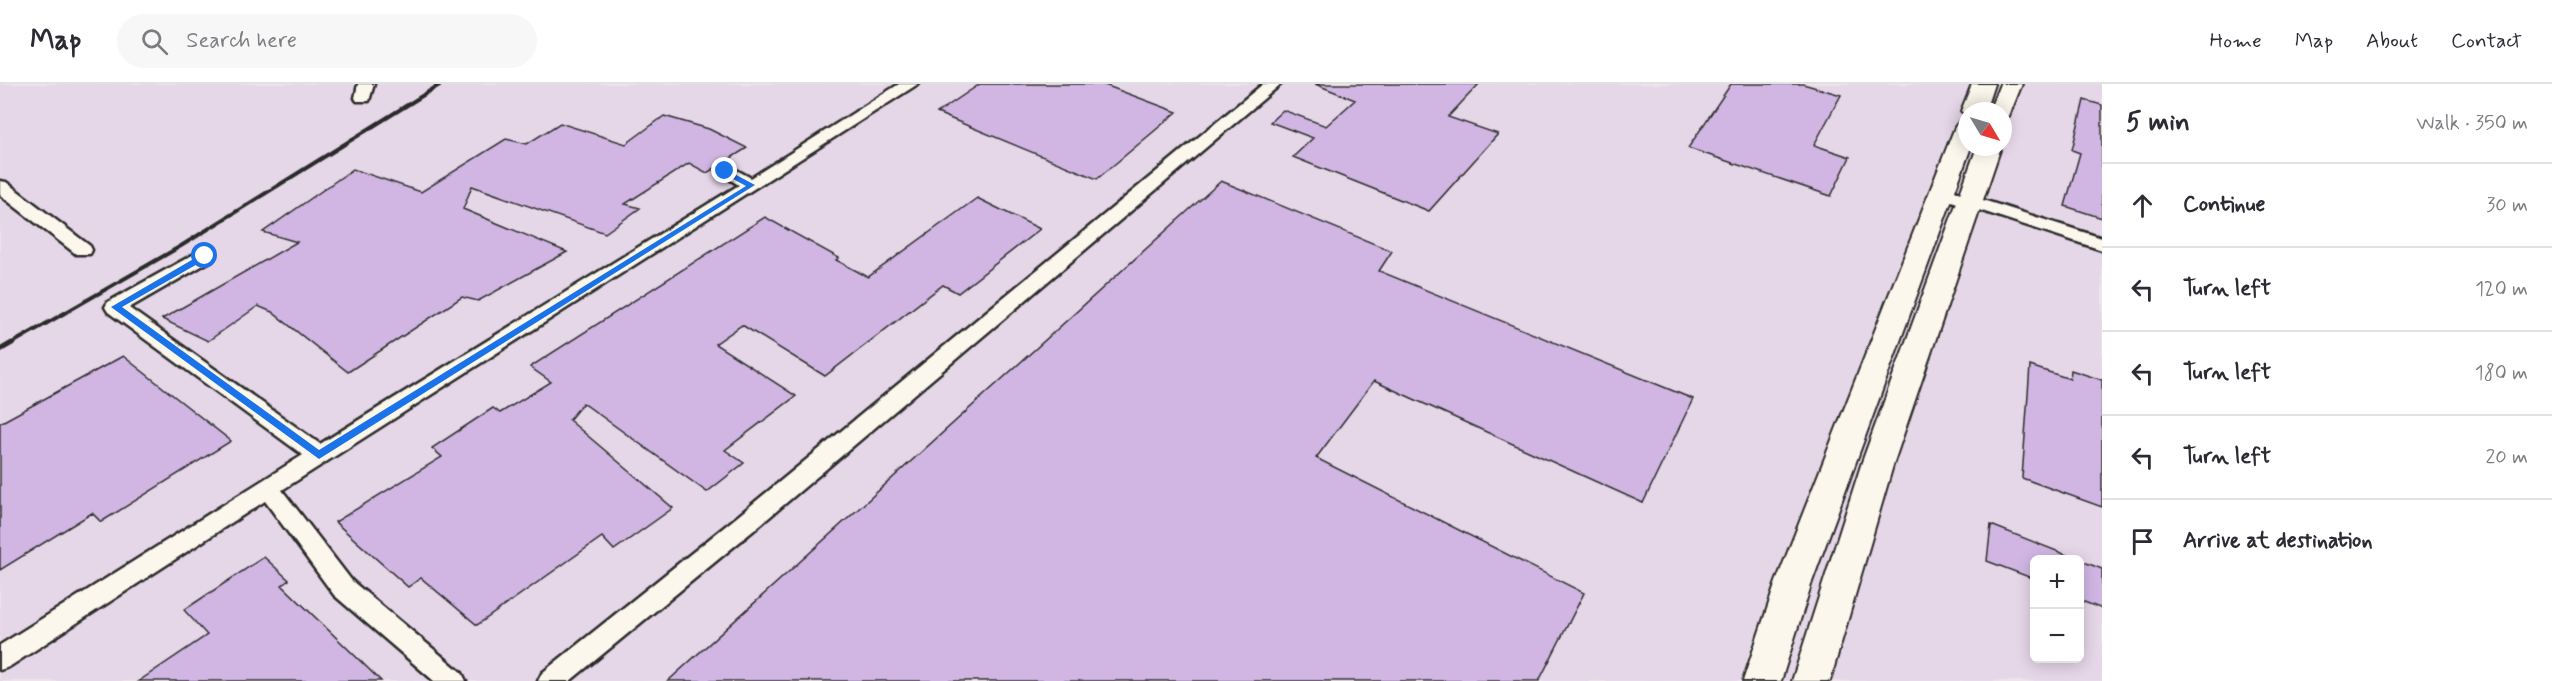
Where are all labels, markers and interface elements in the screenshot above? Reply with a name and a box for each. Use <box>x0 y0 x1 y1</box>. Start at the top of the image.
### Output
search box <box>117 14 537 68</box>
text: Map <box>30 23 81 60</box>
icon: search <box>138 25 171 58</box>
text: Search here <box>186 27 297 55</box>
text: Home <box>2210 27 2262 55</box>
text: Map <box>2295 27 2333 55</box>
text: About <box>2366 27 2418 55</box>
text: Contact <box>2451 27 2522 55</box>
north arrow <box>1958 102 2012 156</box>
text: 5 min <box>2126 106 2190 140</box>
text: Walk · 350 m <box>2416 110 2528 137</box>
route end <box>711 157 737 183</box>
icon: ahead <box>2126 189 2159 222</box>
text: Continue <box>2183 191 2265 219</box>
text: 30 m <box>2486 192 2528 219</box>
route start <box>191 242 217 268</box>
icon: left <box>2126 273 2159 306</box>
text: Turn left <box>2183 275 2271 303</box>
text: 120 m <box>2475 276 2528 303</box>
icon: left <box>2126 357 2159 390</box>
text: Turn left <box>2183 359 2271 387</box>
text: 180 m <box>2475 360 2528 387</box>
icon: left <box>2126 441 2159 474</box>
text: Turn left <box>2183 443 2271 471</box>
text: 20 m <box>2485 444 2528 471</box>
icon: arrive <box>2126 525 2159 558</box>
text: Arrive at destination <box>2183 527 2373 555</box>
map controls <box>2030 555 2084 663</box>
button: + <box>2030 555 2084 609</box>
button: − <box>2030 609 2084 663</box>

